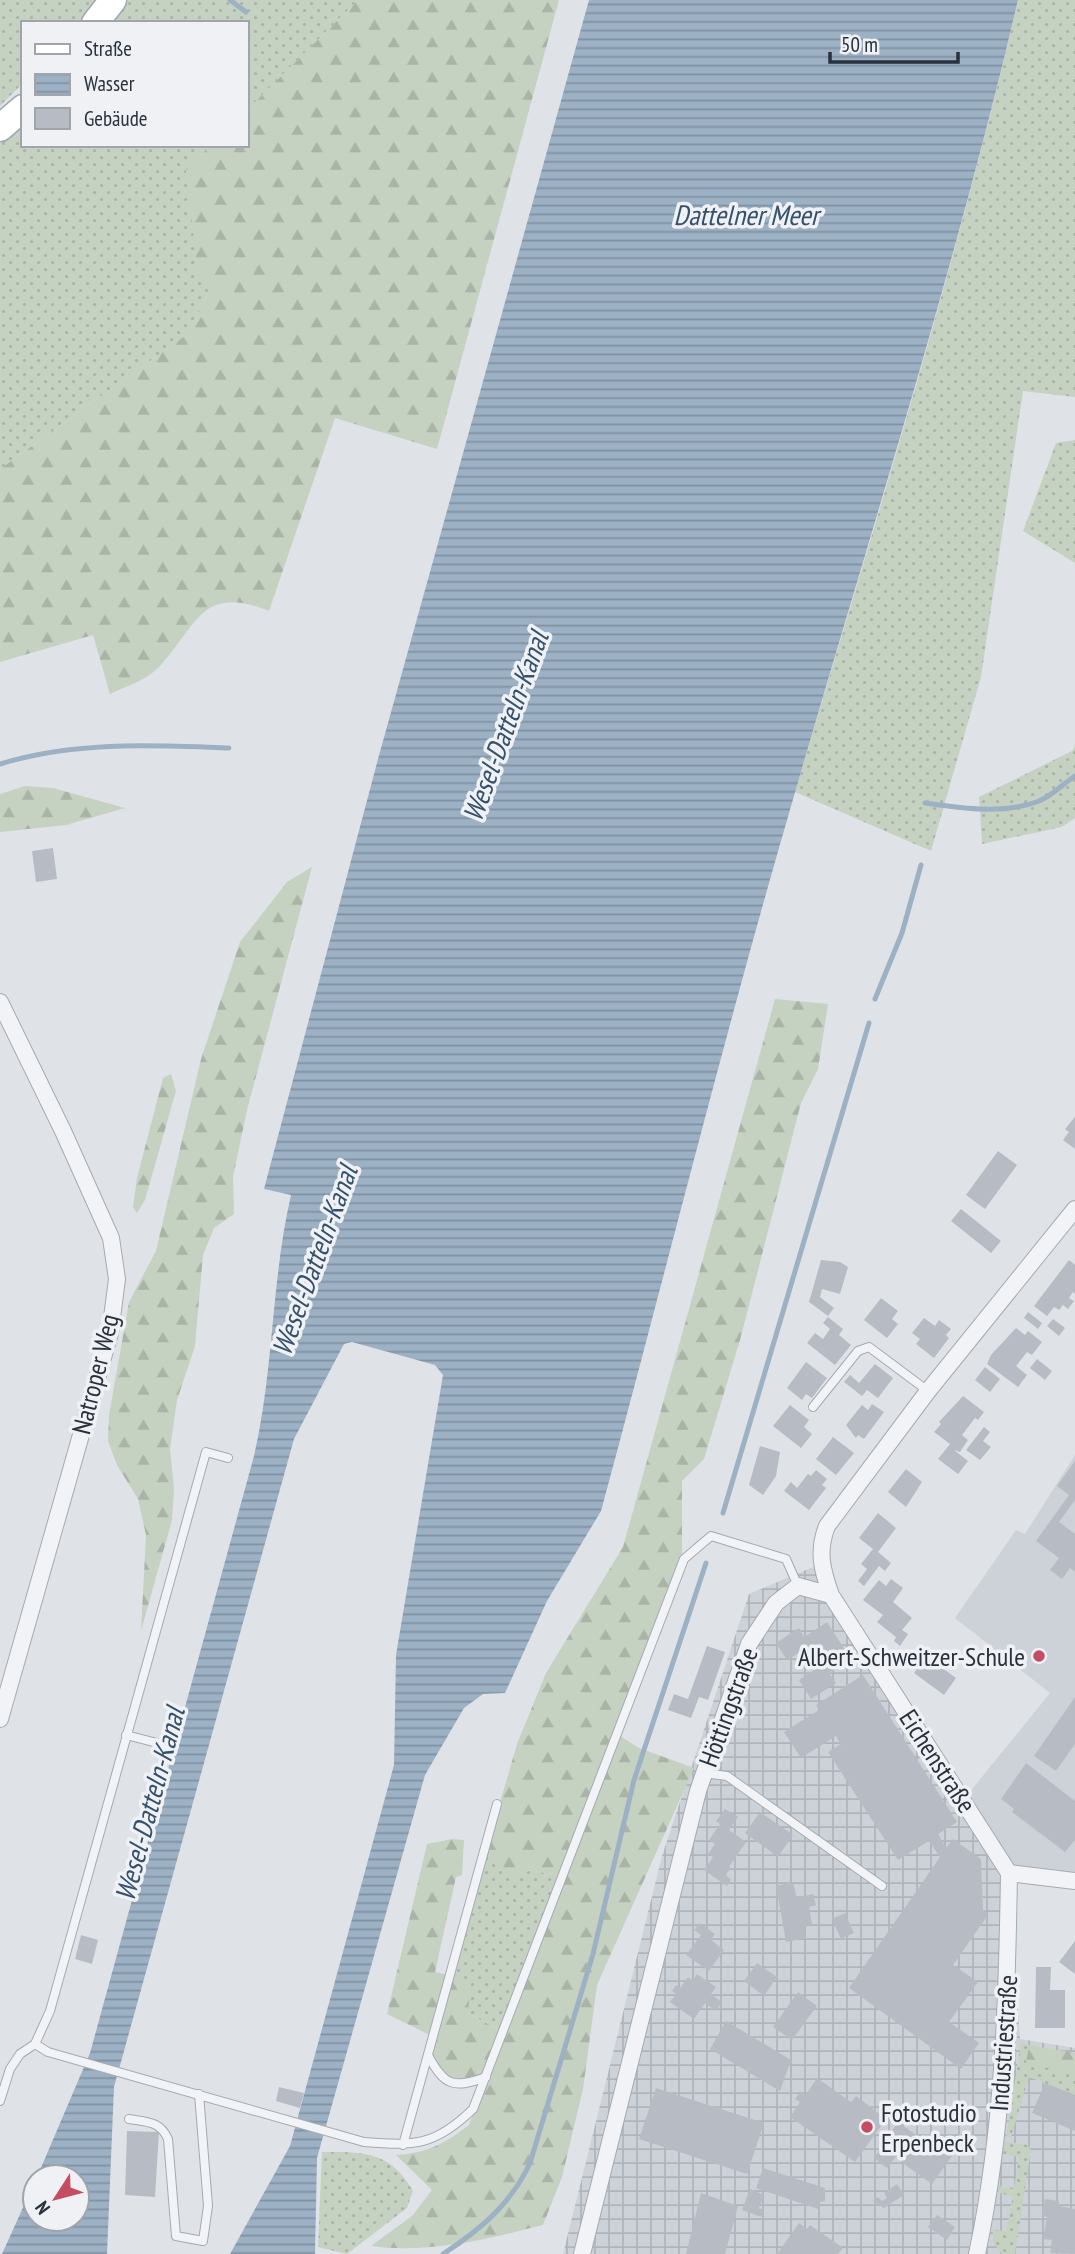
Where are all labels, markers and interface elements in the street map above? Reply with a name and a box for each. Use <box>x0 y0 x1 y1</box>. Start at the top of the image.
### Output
legend <box>21 21 248 147</box>
scale bar <box>830 21 958 65</box>
text: 50 m <box>841 31 878 58</box>
text: Straße <box>84 35 132 62</box>
text: Wasser <box>84 70 135 97</box>
text: Gebäude <box>84 105 147 132</box>
water label: Dattelner Meer <box>673 196 823 233</box>
water label: Wesel-Datteln-Kanal <box>454 624 557 826</box>
water label: Wesel-Datteln-Kanal <box>263 1158 366 1360</box>
street label: Natroper Weg <box>64 1311 126 1437</box>
place label: Albert-Schweitzer-Schule <box>798 1640 1025 1673</box>
street label: Höttingstraße <box>691 1643 765 1771</box>
marker: Albert-Schweitzer-Schule <box>1031 1648 1047 1664</box>
water label: Wesel-Datteln-Kanal <box>105 1701 193 1905</box>
street label: Eichenstraße <box>892 1703 984 1819</box>
street label: Industriestraße <box>982 1974 1024 2112</box>
place label: Fotostudio Erpenbeck <box>881 2096 977 2159</box>
marker: Fotostudio Erpenbeck <box>859 2119 875 2135</box>
north arrow <box>21 2163 91 2233</box>
text: N <box>30 2197 55 2219</box>

